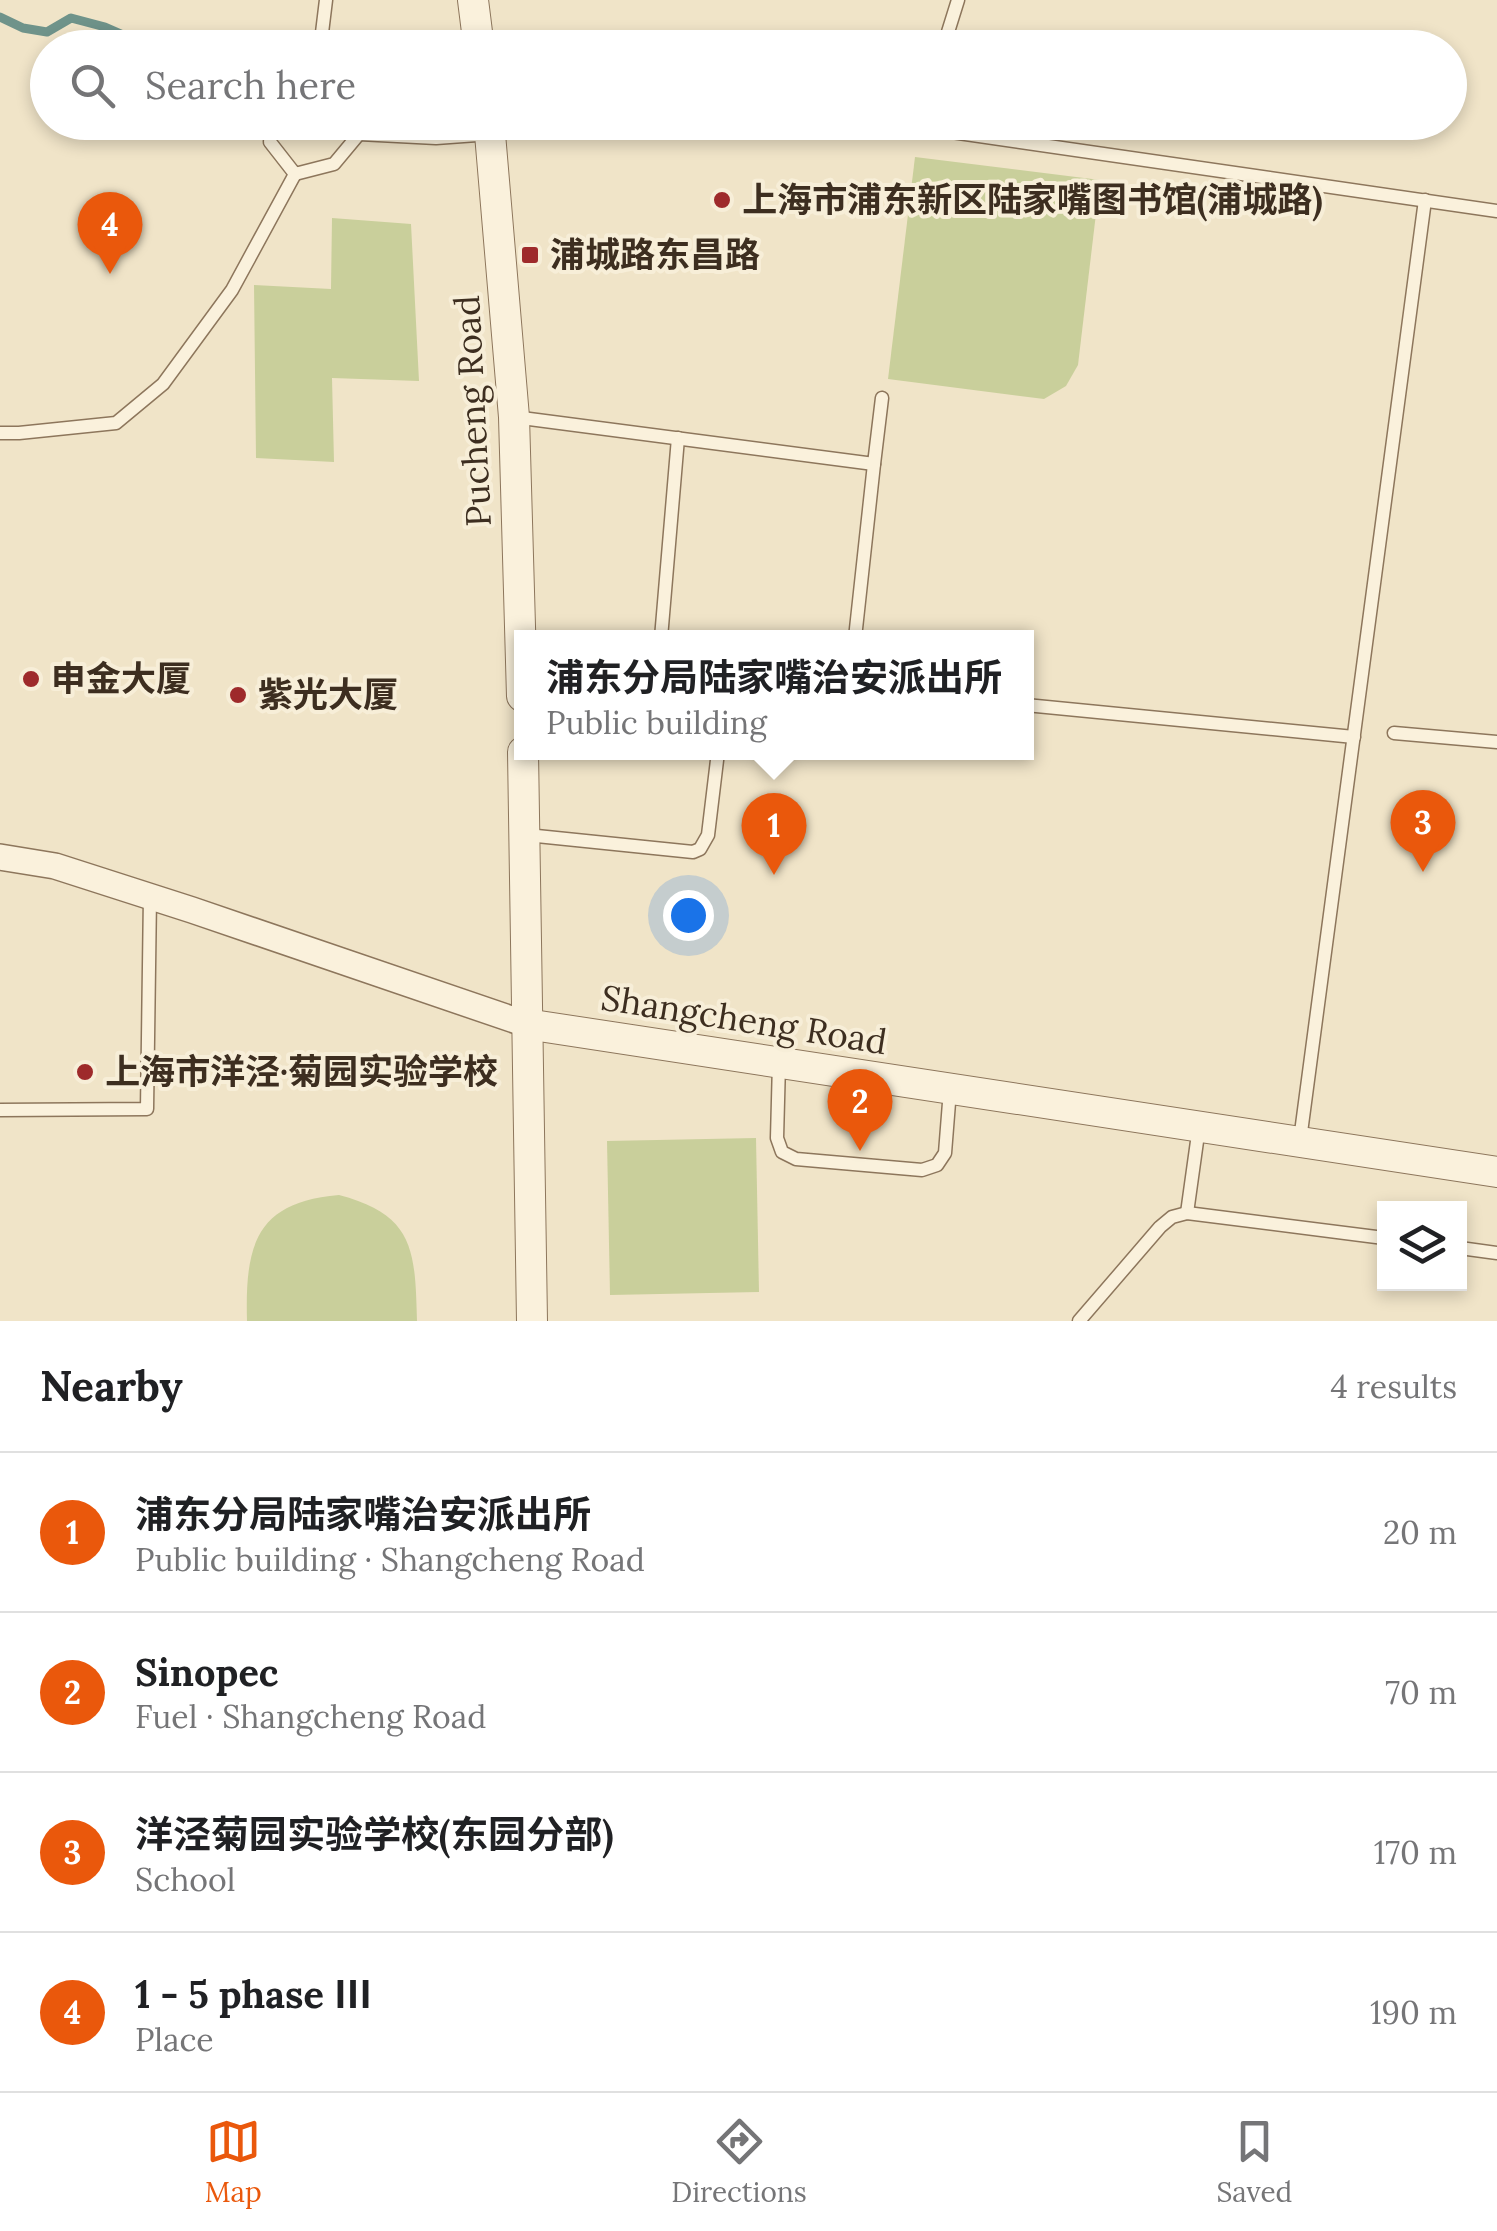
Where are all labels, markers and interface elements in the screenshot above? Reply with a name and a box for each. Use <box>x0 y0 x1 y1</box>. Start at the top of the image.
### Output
search box <box>30 30 1467 140</box>
icon: search <box>65 58 120 113</box>
text: Search here <box>145 61 356 109</box>
place label: 上海市浦东新区陆家嘴图书馆(浦城路) <box>742 177 1323 222</box>
marker: 上海市浦东新区陆家嘴图书馆(浦城路) <box>711 189 733 211</box>
pin: 4 <box>78 192 142 274</box>
place label: 浦城路东昌路 <box>550 232 760 277</box>
marker: 浦城路东昌路 <box>519 244 541 266</box>
street label: Pucheng Road <box>444 294 501 528</box>
popup <box>514 630 1034 760</box>
text: 浦东分局陆家嘴治安派出所 <box>546 653 1002 701</box>
place label: 申金大厦 <box>51 656 191 701</box>
marker: 申金大厦 <box>20 668 42 690</box>
place label: 紫光大厦 <box>258 672 398 717</box>
marker: 紫光大厦 <box>227 684 249 706</box>
text: Public building <box>546 702 767 743</box>
pin: 3 <box>1390 790 1456 872</box>
pin: 1 <box>742 792 806 875</box>
your location <box>663 890 714 941</box>
street label: Shangcheng Road <box>598 975 890 1064</box>
place label: 上海市洋泾·菊园实验学校 <box>105 1049 498 1094</box>
marker: 上海市洋泾·菊园实验学校 <box>74 1061 96 1083</box>
pin: 2 <box>828 1068 892 1151</box>
map controls <box>1377 1201 1467 1291</box>
button: layers <box>1377 1201 1467 1291</box>
text: Nearby <box>40 1359 183 1413</box>
text: 4 results <box>1330 1366 1457 1407</box>
text: 浦东分局陆家嘴治安派出所 <box>135 1490 591 1538</box>
text: 1 <box>66 1512 79 1553</box>
text: 20 m <box>1383 1512 1457 1553</box>
text: Public building · Shangcheng Road <box>135 1539 645 1580</box>
text: Sinopec <box>135 1648 279 1696</box>
text: 2 <box>64 1672 81 1713</box>
text: 70 m <box>1385 1672 1457 1713</box>
text: Fuel · Shangcheng Road <box>135 1696 486 1737</box>
text: 洋泾菊园实验学校(东园分部) <box>135 1810 614 1858</box>
text: 3 <box>64 1832 81 1873</box>
text: 170 m <box>1374 1832 1457 1873</box>
text: School <box>135 1859 235 1900</box>
text: 1 - 5 phase Ⅲ <box>135 1970 372 2018</box>
text: 4 <box>64 1992 81 2033</box>
text: 190 m <box>1370 1992 1457 2033</box>
text: Place <box>135 2019 214 2060</box>
tab: Map <box>205 2114 262 2210</box>
tab: Directions <box>671 2114 807 2210</box>
tab: Saved <box>1216 2114 1292 2210</box>

